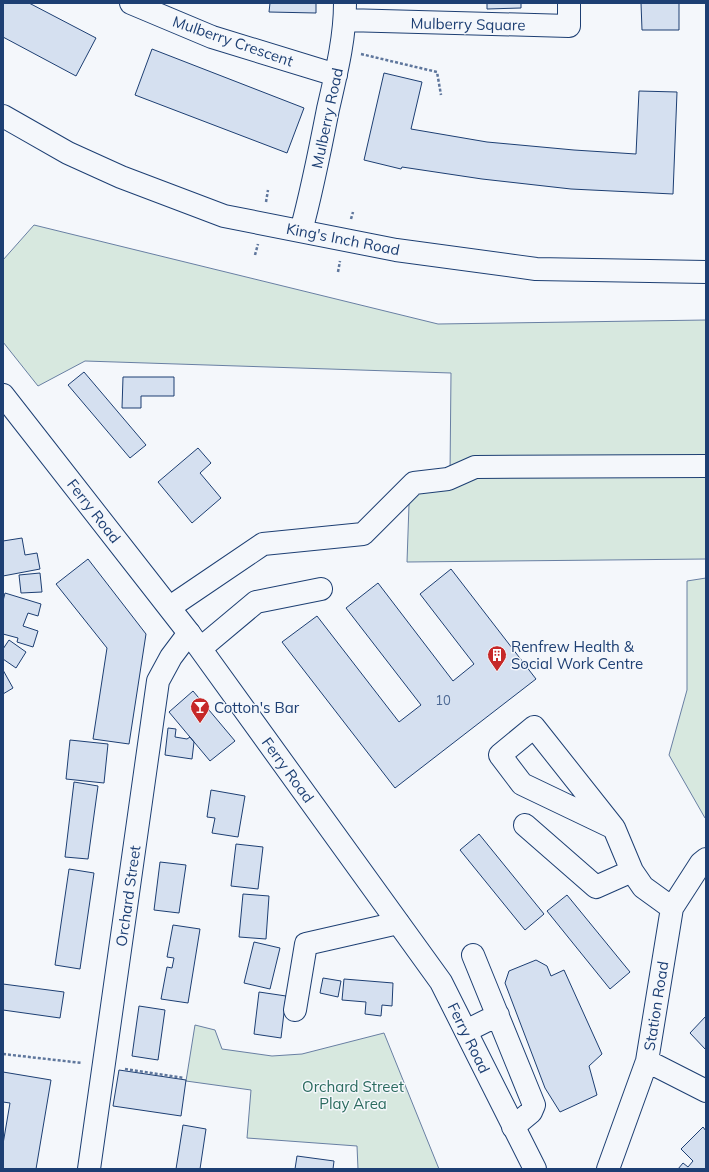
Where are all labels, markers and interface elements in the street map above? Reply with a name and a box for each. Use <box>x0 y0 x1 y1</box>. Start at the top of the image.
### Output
street label: Mulberry Crescent <box>170 11 296 71</box>
street label: Mulberry Square <box>410 13 526 35</box>
street label: Mulberry Road <box>307 66 347 170</box>
street label: King's Inch Road <box>285 219 401 259</box>
street label: Ferry Road <box>63 475 125 547</box>
place label: Renfrew Health & Social Work Centre <box>511 637 643 673</box>
building icon: Renfrew Health & Social Work Centre <box>486 644 508 672</box>
house number: 10 <box>435 692 451 708</box>
bar icon: Cotton's Bar <box>189 696 211 724</box>
place label: Cotton's Bar <box>214 698 300 717</box>
street label: Ferry Road <box>258 734 318 806</box>
street label: Orchard Street <box>112 844 144 948</box>
street label: Station Road <box>640 960 672 1052</box>
street label: Ferry Road <box>444 1000 494 1076</box>
park label: Orchard Street Play Area <box>302 1077 404 1113</box>

